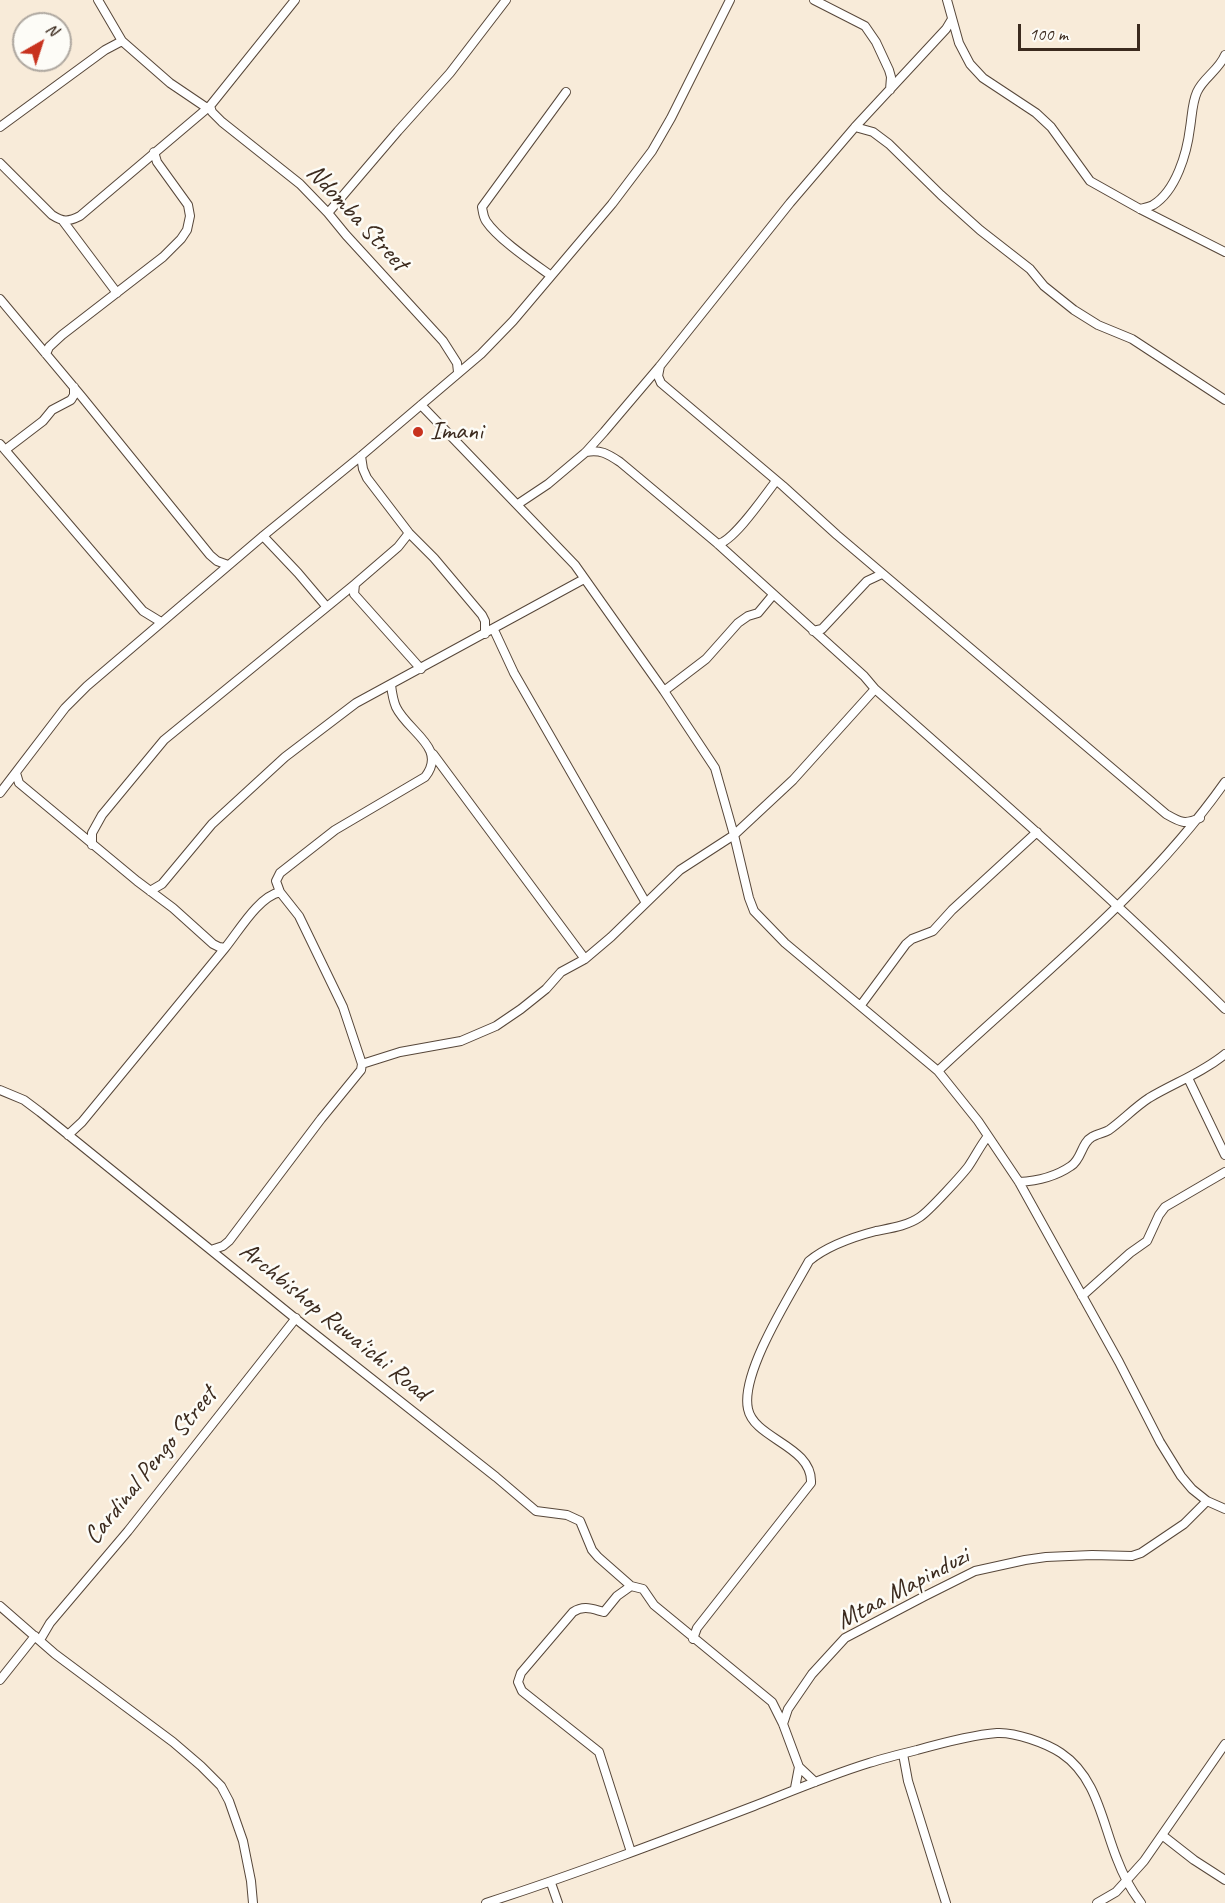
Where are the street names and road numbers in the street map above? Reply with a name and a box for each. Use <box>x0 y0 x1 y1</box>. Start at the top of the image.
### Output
street label: Ndomba Street <box>299 158 415 278</box>
street label: Archbishop Ruwa'ichi Road <box>233 1236 435 1408</box>
street label: Cardinal Pengo Street <box>78 1381 224 1551</box>
street label: Mtaa Mapinduzi <box>831 1541 975 1637</box>

